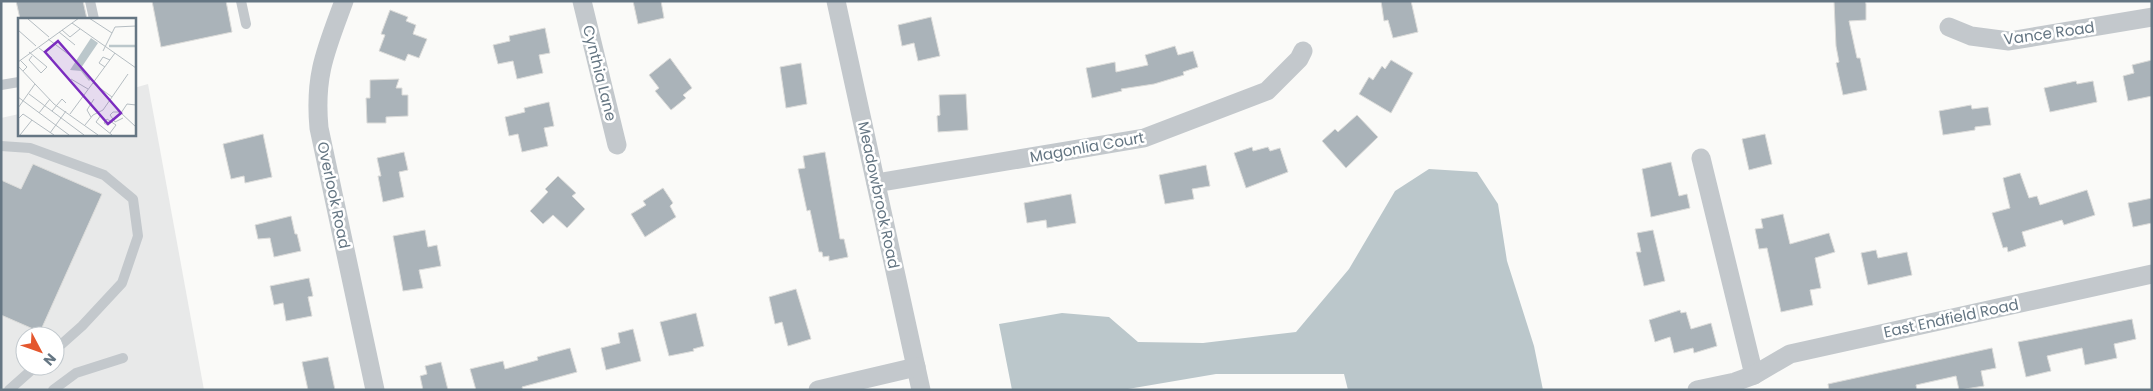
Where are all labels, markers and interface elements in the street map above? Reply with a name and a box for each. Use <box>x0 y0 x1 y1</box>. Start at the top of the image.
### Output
street label: Vance Road <box>2002 16 2096 50</box>
inset map <box>18 18 135 135</box>
street label: Cynthia Lane <box>578 23 622 123</box>
street label: Meadowbrook Road <box>853 119 905 271</box>
street label: Magonlia Court <box>1028 127 1146 167</box>
street label: Overlook Road <box>312 140 356 250</box>
street label: East Endfield Road <box>1882 293 2020 343</box>
north arrow <box>15 326 65 376</box>
text: N <box>39 349 61 370</box>

